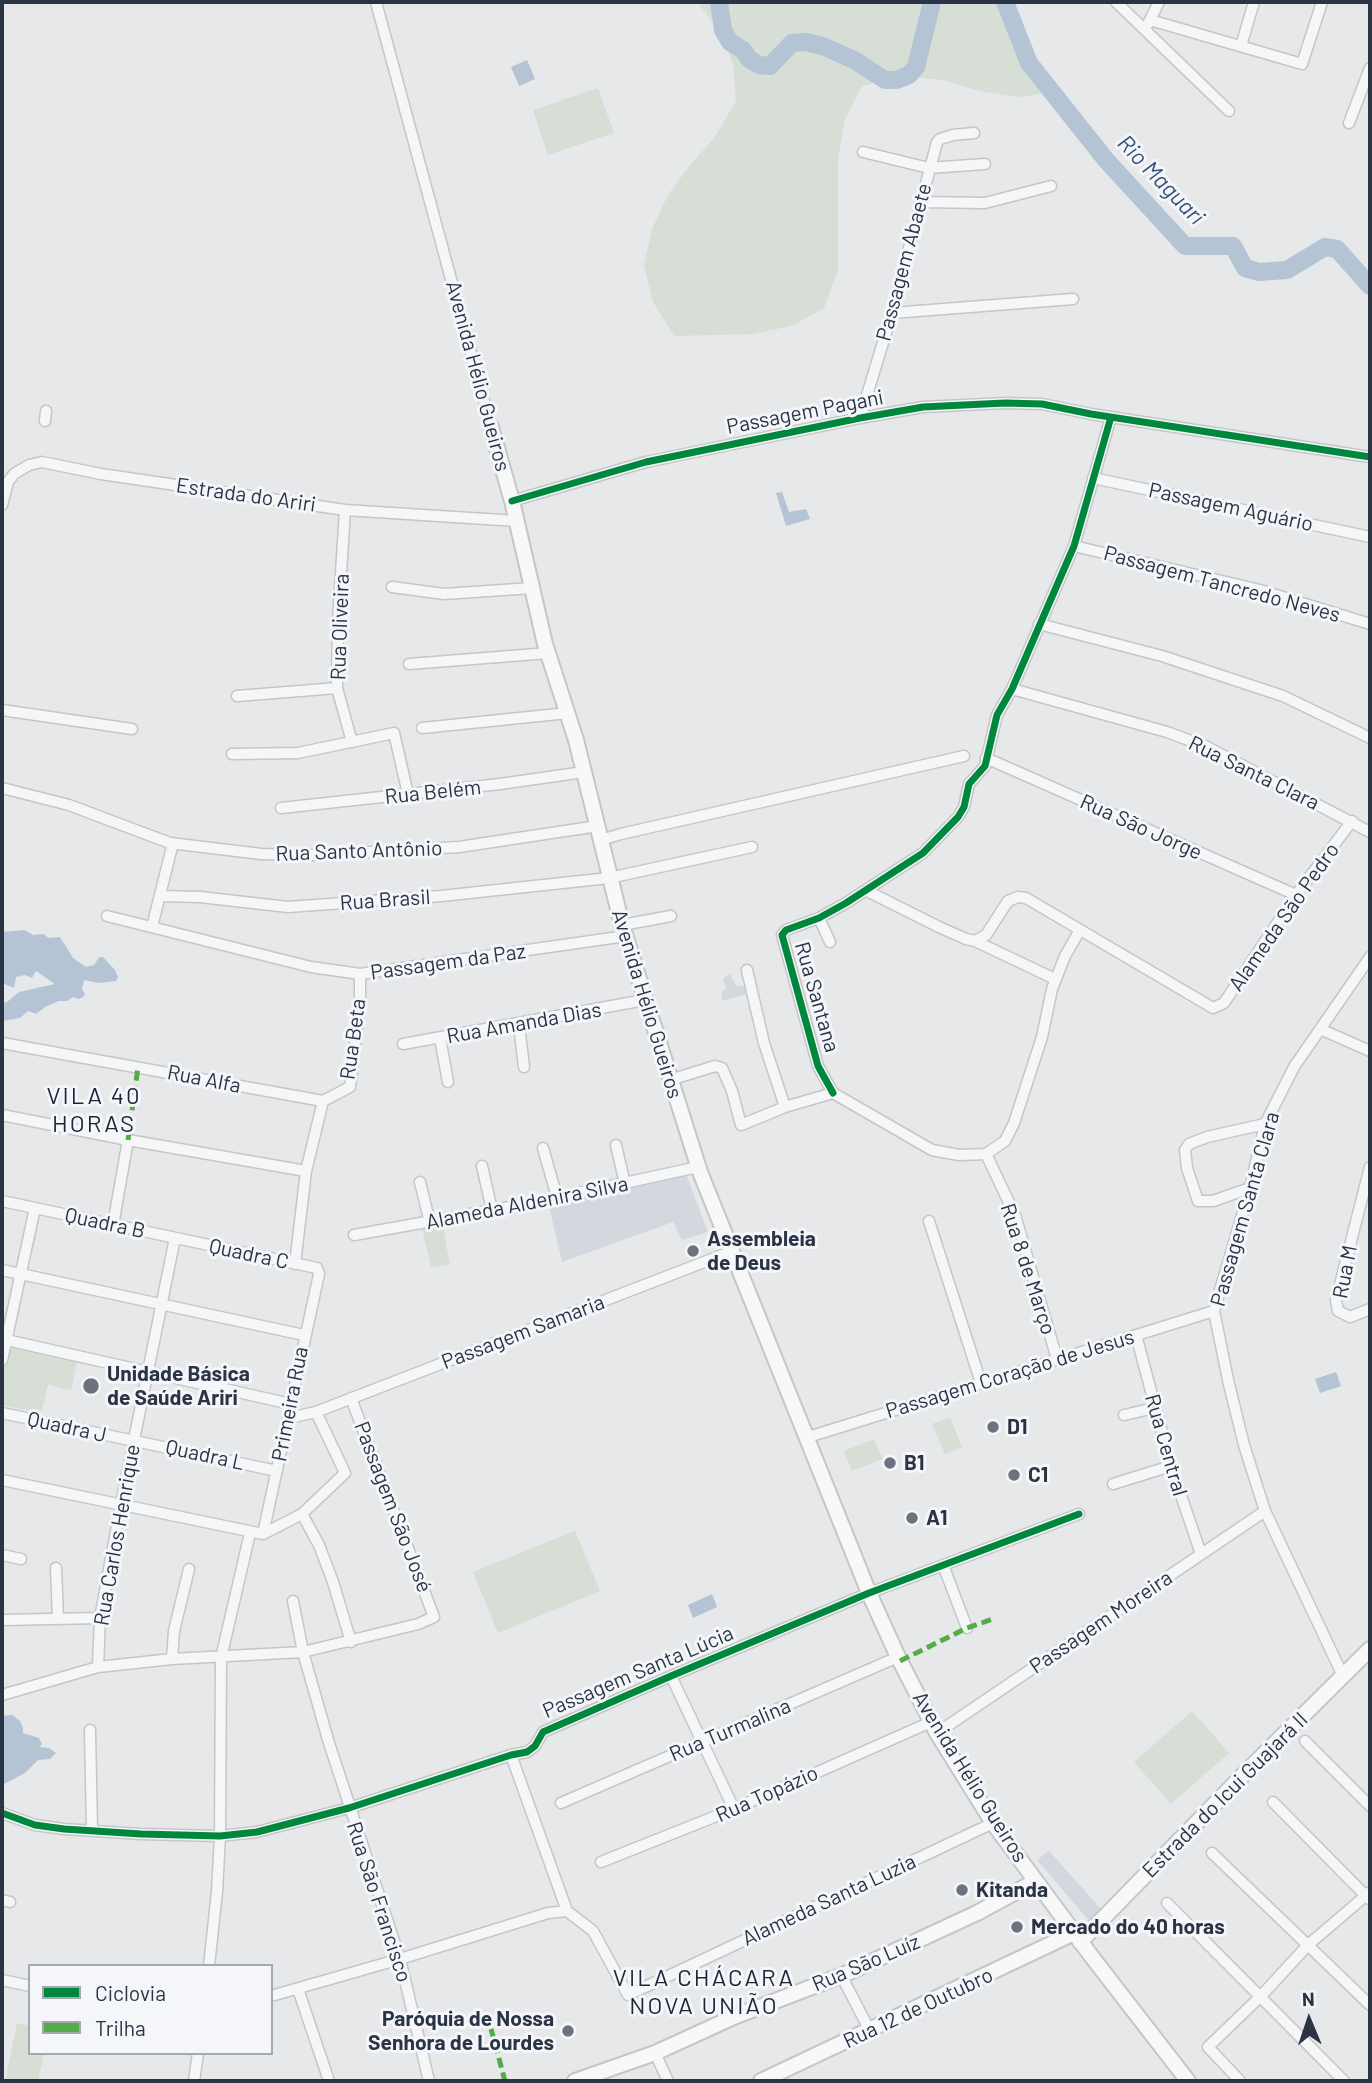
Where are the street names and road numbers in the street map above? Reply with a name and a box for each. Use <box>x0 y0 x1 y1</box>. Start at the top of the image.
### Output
street label: Passagem Abaete <box>871 180 937 344</box>
street label: Avenida Hélio Gueiros <box>440 278 516 474</box>
street label: Passagem Pagani <box>724 384 886 440</box>
street label: Estrada do Ariri <box>174 473 318 517</box>
street label: Passagem Aguário <box>1146 477 1316 537</box>
street label: Passagem Tancredo Neves <box>1101 540 1343 628</box>
street label: Rua Oliveira <box>326 573 354 681</box>
street label: Rua Santa Clara <box>1184 730 1324 816</box>
street label: Rua Belém <box>384 774 482 810</box>
street label: Rua São Jorge <box>1076 789 1206 865</box>
street label: Rua Santo Antônio <box>275 835 443 867</box>
street label: Alameda São Pedro <box>1223 838 1345 996</box>
street label: Rua Brasil <box>339 884 431 916</box>
street label: Avenida Hélio Gueiros <box>606 906 688 1102</box>
street label: Passagem da Paz <box>369 939 527 985</box>
street label: Rua Santana <box>789 939 845 1055</box>
street label: Rua Beta <box>335 997 371 1081</box>
street label: Rua Amanda Dias <box>445 997 603 1049</box>
street label: Rua Alfa <box>165 1060 243 1098</box>
street label: Passagem Santa Clara <box>1205 1109 1285 1309</box>
street label: Alameda Aldenira Silva <box>424 1171 630 1235</box>
street label: Rua 8 de Março <box>995 1200 1061 1338</box>
street label: Quadra B <box>63 1202 147 1244</box>
street label: Quadra C <box>207 1233 291 1275</box>
street label: Rua M <box>1327 1243 1363 1301</box>
street label: Passagem Samaria <box>438 1289 608 1375</box>
street label: Passagem Coração de Jesus <box>883 1324 1137 1424</box>
street label: Primeira Rua <box>267 1344 313 1464</box>
street label: Rua Central <box>1139 1391 1193 1499</box>
street label: Quadra J <box>25 1406 109 1448</box>
street label: Passagem São José <box>349 1418 437 1596</box>
street label: Quadra L <box>163 1434 247 1476</box>
street label: Rua Carlos Henrique <box>89 1442 145 1628</box>
street label: Passagem Moreira <box>1025 1565 1177 1679</box>
street label: Passagem Santa Lúcia <box>539 1620 737 1724</box>
street label: Avenida Hélio Gueiros <box>907 1687 1033 1867</box>
street label: Rua Turmalina <box>666 1693 794 1767</box>
street label: Estrada do Icui Guajará II <box>1137 1707 1313 1883</box>
street label: Rua Topázio <box>712 1760 822 1828</box>
street label: Rua São Francisco <box>341 1819 417 1985</box>
street label: Alameda Santa Luzia <box>738 1849 920 1951</box>
street label: Rua São Luíz <box>808 1929 924 1997</box>
street label: Rua 12 de Outubro <box>839 1962 997 2054</box>

